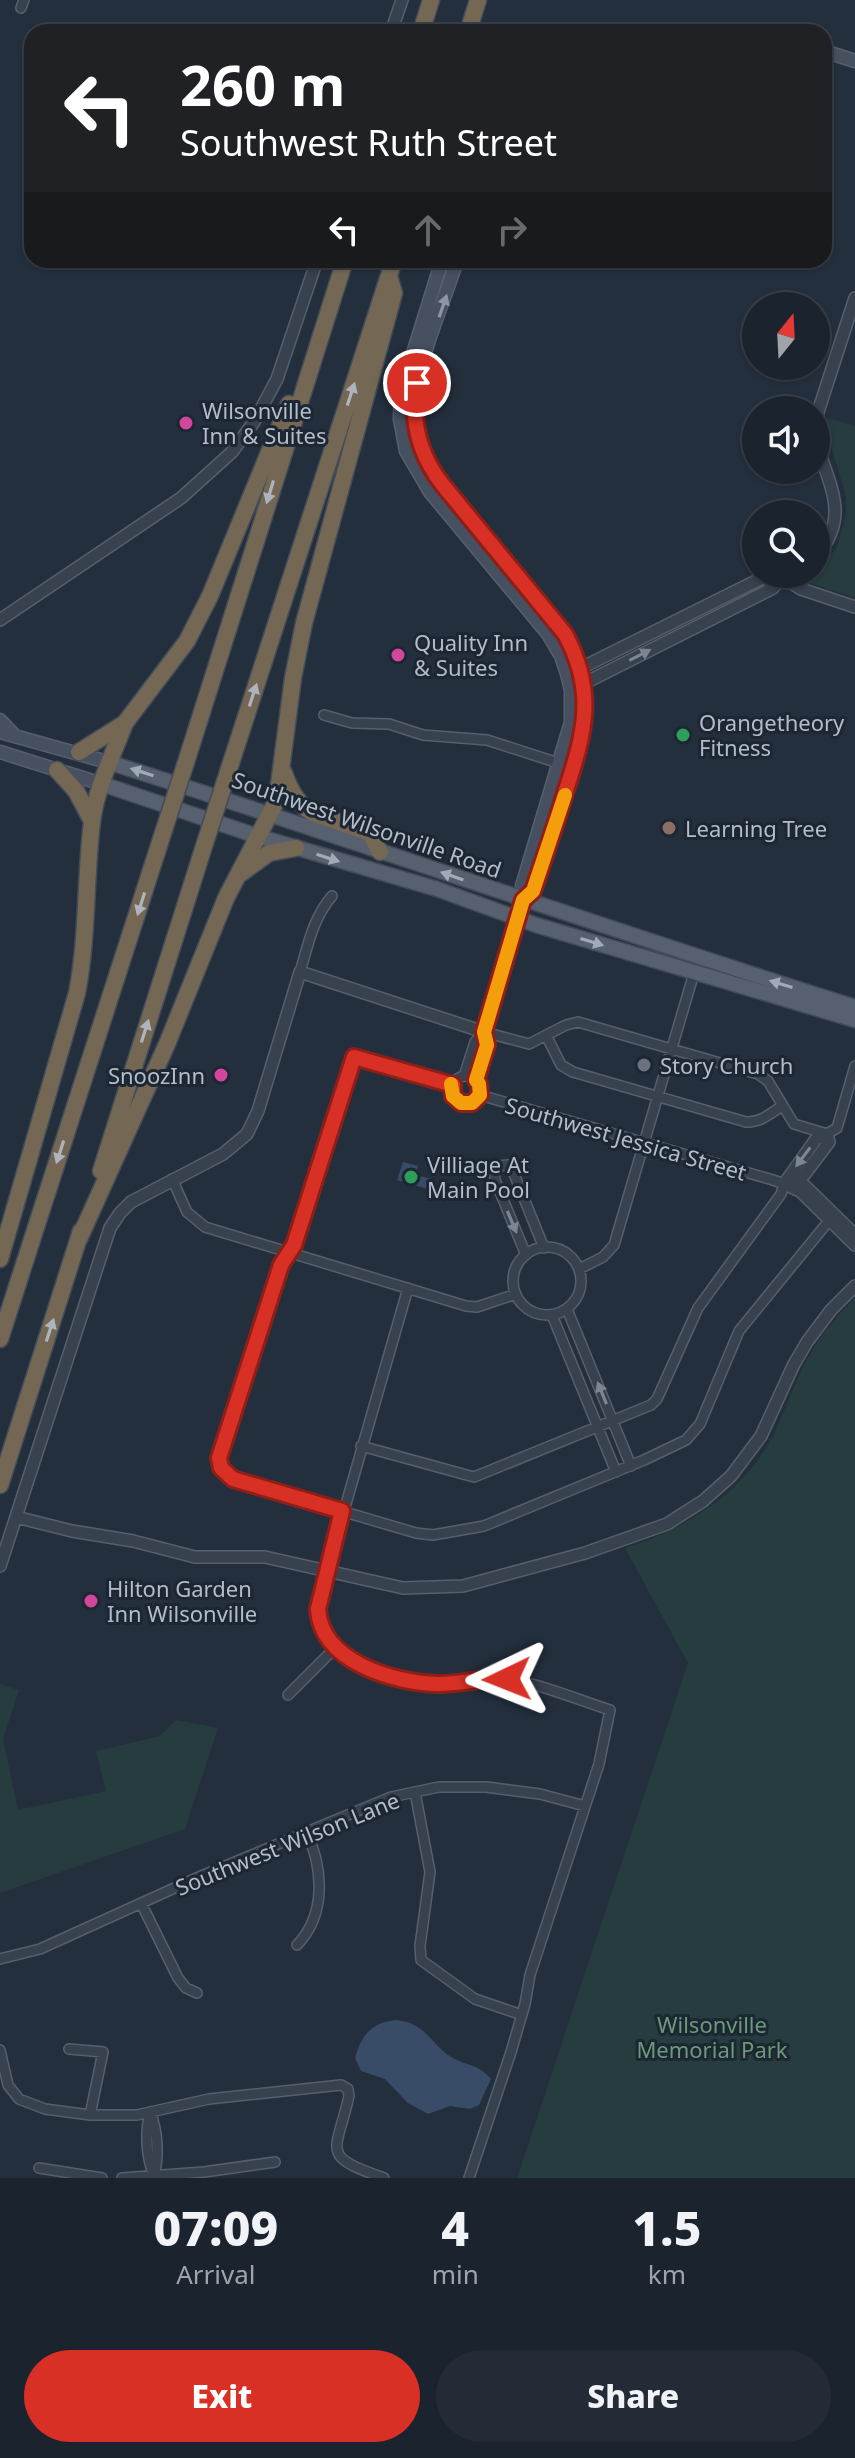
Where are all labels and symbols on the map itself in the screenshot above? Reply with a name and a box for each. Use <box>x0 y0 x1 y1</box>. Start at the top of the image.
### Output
north arrow <box>742 292 830 380</box>
one-way arrow <box>437 293 449 317</box>
pin <box>383 349 451 417</box>
one-way arrow <box>345 382 358 406</box>
place label: Wilsonville Inn & Suites <box>202 395 326 450</box>
marker: Wilsonville Inn & Suites <box>177 414 195 432</box>
one-way arrow <box>263 480 276 504</box>
place label: Quality Inn & Suites <box>414 627 528 682</box>
marker: Quality Inn & Suites <box>389 646 407 664</box>
one-way arrow <box>629 648 652 662</box>
one-way arrow <box>248 683 260 707</box>
place label: Orangetheory Fitness <box>699 707 845 762</box>
marker: Orangetheory Fitness <box>674 726 692 744</box>
street label: Southwest Wilsonville Road <box>228 764 506 884</box>
one-way arrow <box>130 766 154 778</box>
place label: Learning Tree <box>685 813 827 843</box>
marker: Learning Tree <box>660 819 678 837</box>
one-way arrow <box>316 852 340 865</box>
one-way arrow <box>439 870 463 882</box>
one-way arrow <box>134 893 146 917</box>
one-way arrow <box>581 936 605 949</box>
one-way arrow <box>768 977 792 990</box>
one-way arrow <box>139 1019 152 1043</box>
place label: Story Church <box>660 1050 793 1080</box>
marker: Story Church <box>635 1056 653 1074</box>
place label: SnoozInn <box>108 1060 205 1090</box>
marker: SnoozInn <box>212 1066 230 1084</box>
street label: Southwest Jessica Street <box>502 1089 750 1187</box>
one-way arrow <box>54 1140 66 1164</box>
one-way arrow <box>796 1146 812 1167</box>
place label: Villiage At Main Pool <box>427 1149 530 1204</box>
marker: Villiage At Main Pool <box>402 1168 420 1186</box>
one-way arrow <box>506 1210 519 1233</box>
one-way arrow <box>45 1318 57 1342</box>
one-way arrow <box>595 1381 608 1405</box>
place label: Hilton Garden Inn Wilsonville <box>107 1573 257 1628</box>
marker: Hilton Garden Inn Wilsonville <box>82 1592 100 1610</box>
position arrow <box>465 1637 549 1721</box>
street label: Southwest Wilson Lane <box>170 1784 404 1902</box>
park label: Wilsonville Memorial Park <box>636 2009 788 2064</box>

